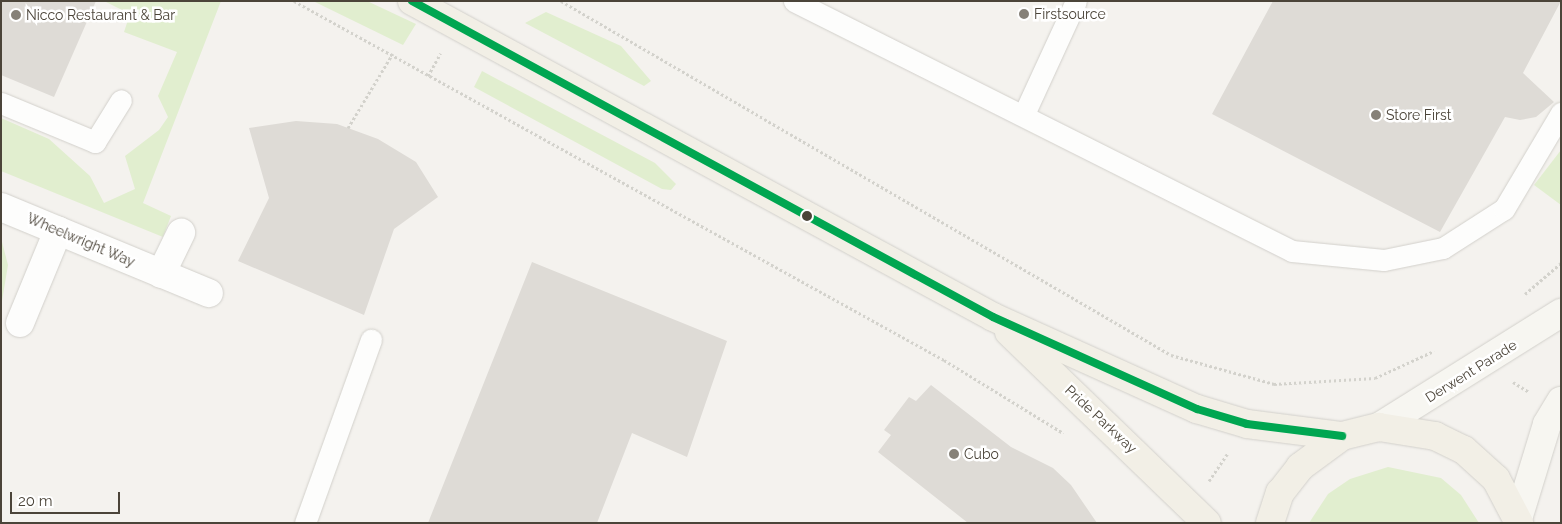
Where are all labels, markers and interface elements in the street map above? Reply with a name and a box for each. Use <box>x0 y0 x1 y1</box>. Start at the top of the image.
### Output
place label: Firstsource <box>1034 6 1106 22</box>
place label: Nicco Restaurant & Bar <box>26 7 175 23</box>
marker: Firstsource <box>1018 8 1030 20</box>
marker: Nicco Restaurant & Bar <box>10 9 22 21</box>
place label: Store First <box>1386 107 1451 123</box>
marker: Store First <box>1370 109 1382 121</box>
street label: Wheelwright Way <box>24 210 138 270</box>
unlabelled marker <box>802 211 812 221</box>
street label: Derwent Parade <box>1422 336 1520 406</box>
street label: Pride Parkway <box>1062 381 1140 457</box>
place label: Cubo <box>964 446 999 462</box>
marker: Cubo <box>948 448 960 460</box>
scale bar <box>12 482 122 514</box>
text: 20 m <box>18 492 53 510</box>

